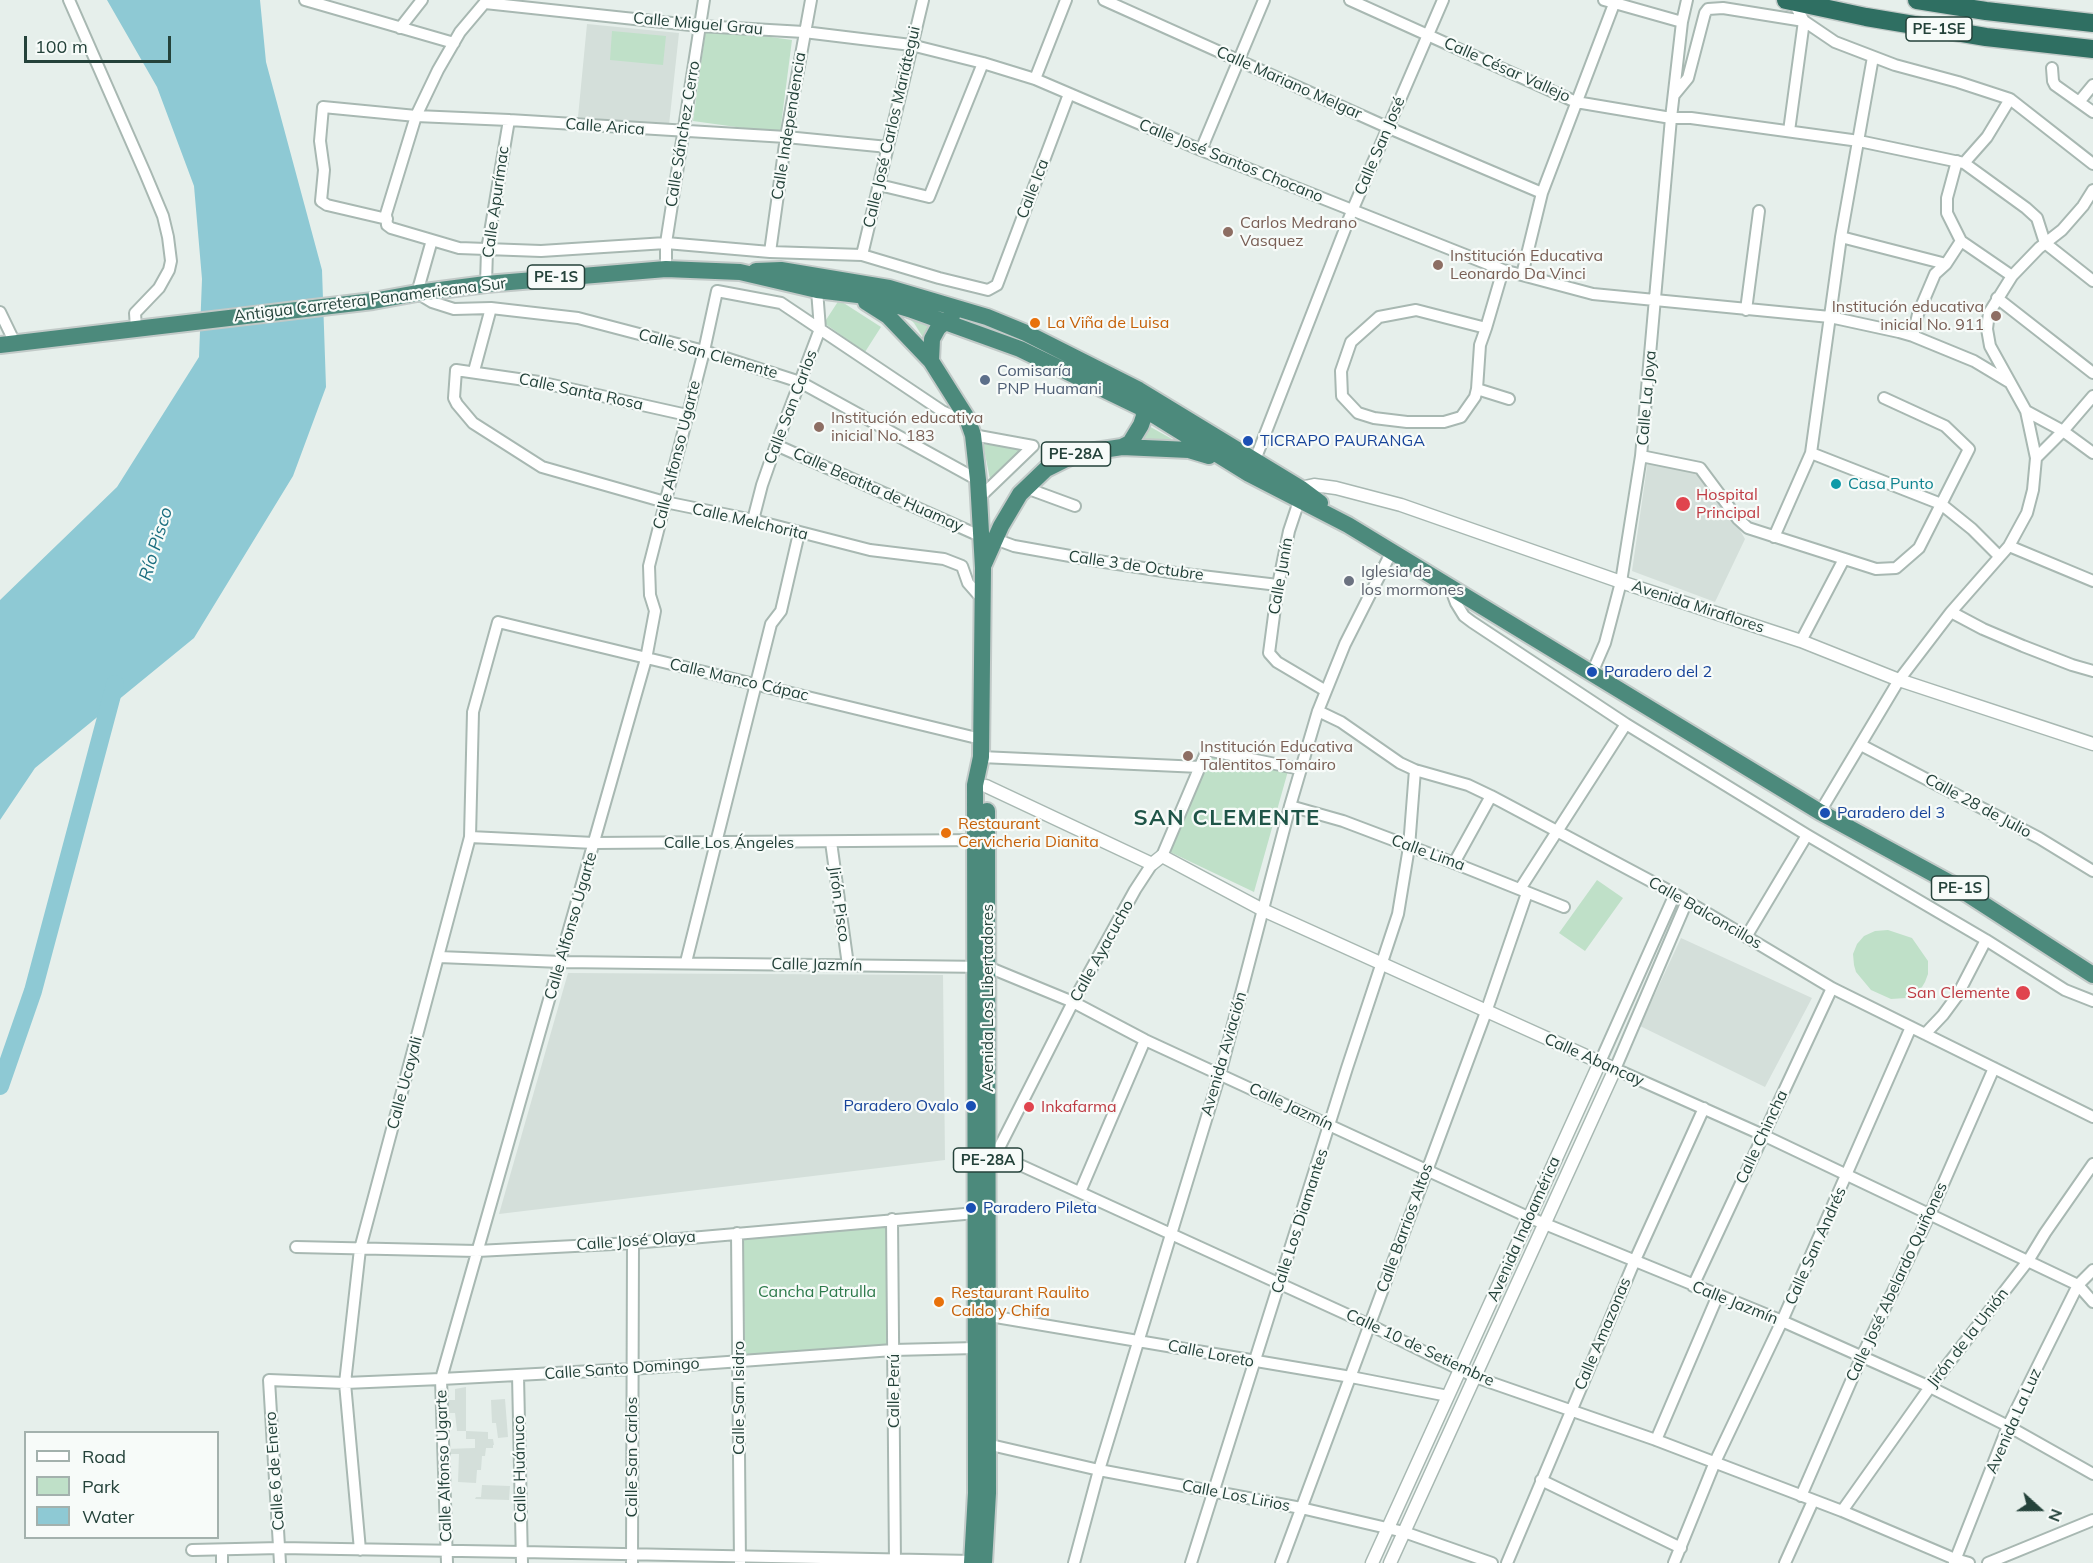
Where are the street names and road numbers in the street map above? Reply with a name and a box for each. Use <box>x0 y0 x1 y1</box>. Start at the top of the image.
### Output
street label: Calle Miguel Grau <box>632 9 764 39</box>
road number: PE-1SE <box>1906 17 1972 41</box>
street label: Calle José Carlos Mariátegui <box>859 24 925 230</box>
street label: Calle César Vallejo <box>1441 33 1573 107</box>
street label: Calle Mariano Melgar <box>1213 42 1365 124</box>
street label: Calle Independencia <box>768 51 810 201</box>
street label: Calle Sánchez Cerro <box>662 59 704 209</box>
street label: Calle San José <box>1351 94 1409 198</box>
street label: Calle Arica <box>565 115 645 139</box>
street label: Calle José Santos Chocano <box>1136 115 1326 207</box>
street label: Calle Apurímac <box>479 145 513 259</box>
street label: Calle Ica <box>1013 156 1053 222</box>
road number: PE-1S <box>528 265 584 289</box>
street label: Antigua Carretera Panamericana Sur <box>233 274 507 326</box>
street label: Calle San Clemente <box>636 325 780 383</box>
street label: Calle San Carlos <box>760 347 822 467</box>
street label: Calle La Joya <box>1633 350 1661 446</box>
street label: Calle Santa Rosa <box>517 369 645 415</box>
street label: Calle Alfonso Ugarte <box>649 379 705 531</box>
road number: PE-28A <box>1042 442 1110 466</box>
street label: Calle Beatita de Huamay <box>790 444 966 536</box>
street label: Calle Melchorita <box>690 499 810 545</box>
street label: Calle Junín <box>1265 536 1297 616</box>
street label: Calle 3 de Octubre <box>1067 547 1205 585</box>
street label: Avenida Miraflores <box>1629 576 1767 638</box>
street label: Calle Manco Cápac <box>668 655 810 705</box>
street label: Calle 28 de Julio <box>1921 770 2035 842</box>
street label: Calle Lima <box>1389 831 1467 875</box>
street label: Calle Los Ángeles <box>664 833 794 853</box>
street label: Calle Alfonso Ugarte <box>541 850 601 1002</box>
street label: Jirón Pisco <box>824 865 854 943</box>
street label: Calle Balconcillos <box>1645 873 1765 953</box>
road number: PE-1S <box>1932 876 1988 900</box>
street label: Calle Ayacucho <box>1066 897 1138 1005</box>
street label: Avenida Los Libertadores <box>978 904 998 1092</box>
street label: Calle Jazmín <box>771 955 863 975</box>
street label: Avenida Aviación <box>1197 990 1251 1118</box>
street label: Calle Abancay <box>1541 1029 1647 1091</box>
street label: Calle Ucayali <box>383 1034 427 1132</box>
street label: Calle Jazmín <box>1246 1079 1336 1135</box>
street label: Calle Chincha <box>1732 1087 1792 1187</box>
street label: Calle Los Diamantes <box>1268 1146 1332 1296</box>
road number: PE-28A <box>954 1148 1022 1172</box>
street label: Avenida Indoamérica <box>1483 1154 1565 1304</box>
street label: Calle Barrios Altos <box>1373 1161 1437 1295</box>
street label: Calle José Abelardo Quiñones <box>1842 1179 1952 1385</box>
street label: Calle San Andrés <box>1781 1184 1851 1308</box>
street label: Calle José Olaya <box>576 1227 696 1255</box>
street label: Calle Amazonas <box>1571 1275 1635 1393</box>
street label: Calle Jazmín <box>1689 1277 1781 1329</box>
street label: Jirón de la Unión <box>1923 1284 2013 1392</box>
street label: Calle 10 de Setiembre <box>1343 1305 1497 1391</box>
street label: Calle Loreto <box>1166 1336 1256 1372</box>
street label: Calle San Isidro <box>729 1341 749 1455</box>
street label: Calle Santo Domingo <box>544 1354 700 1384</box>
street label: Calle Perú <box>884 1354 904 1428</box>
street label: Avenida La Luz <box>1982 1365 2046 1477</box>
street label: Calle Alfonso Ugarte <box>432 1389 456 1543</box>
street label: Calle San Carlos <box>622 1397 642 1517</box>
street label: Calle 6 de Enero <box>261 1411 289 1531</box>
street label: Calle Huánuco <box>509 1415 531 1523</box>
street label: Calle Los Lirios <box>1180 1476 1292 1516</box>

